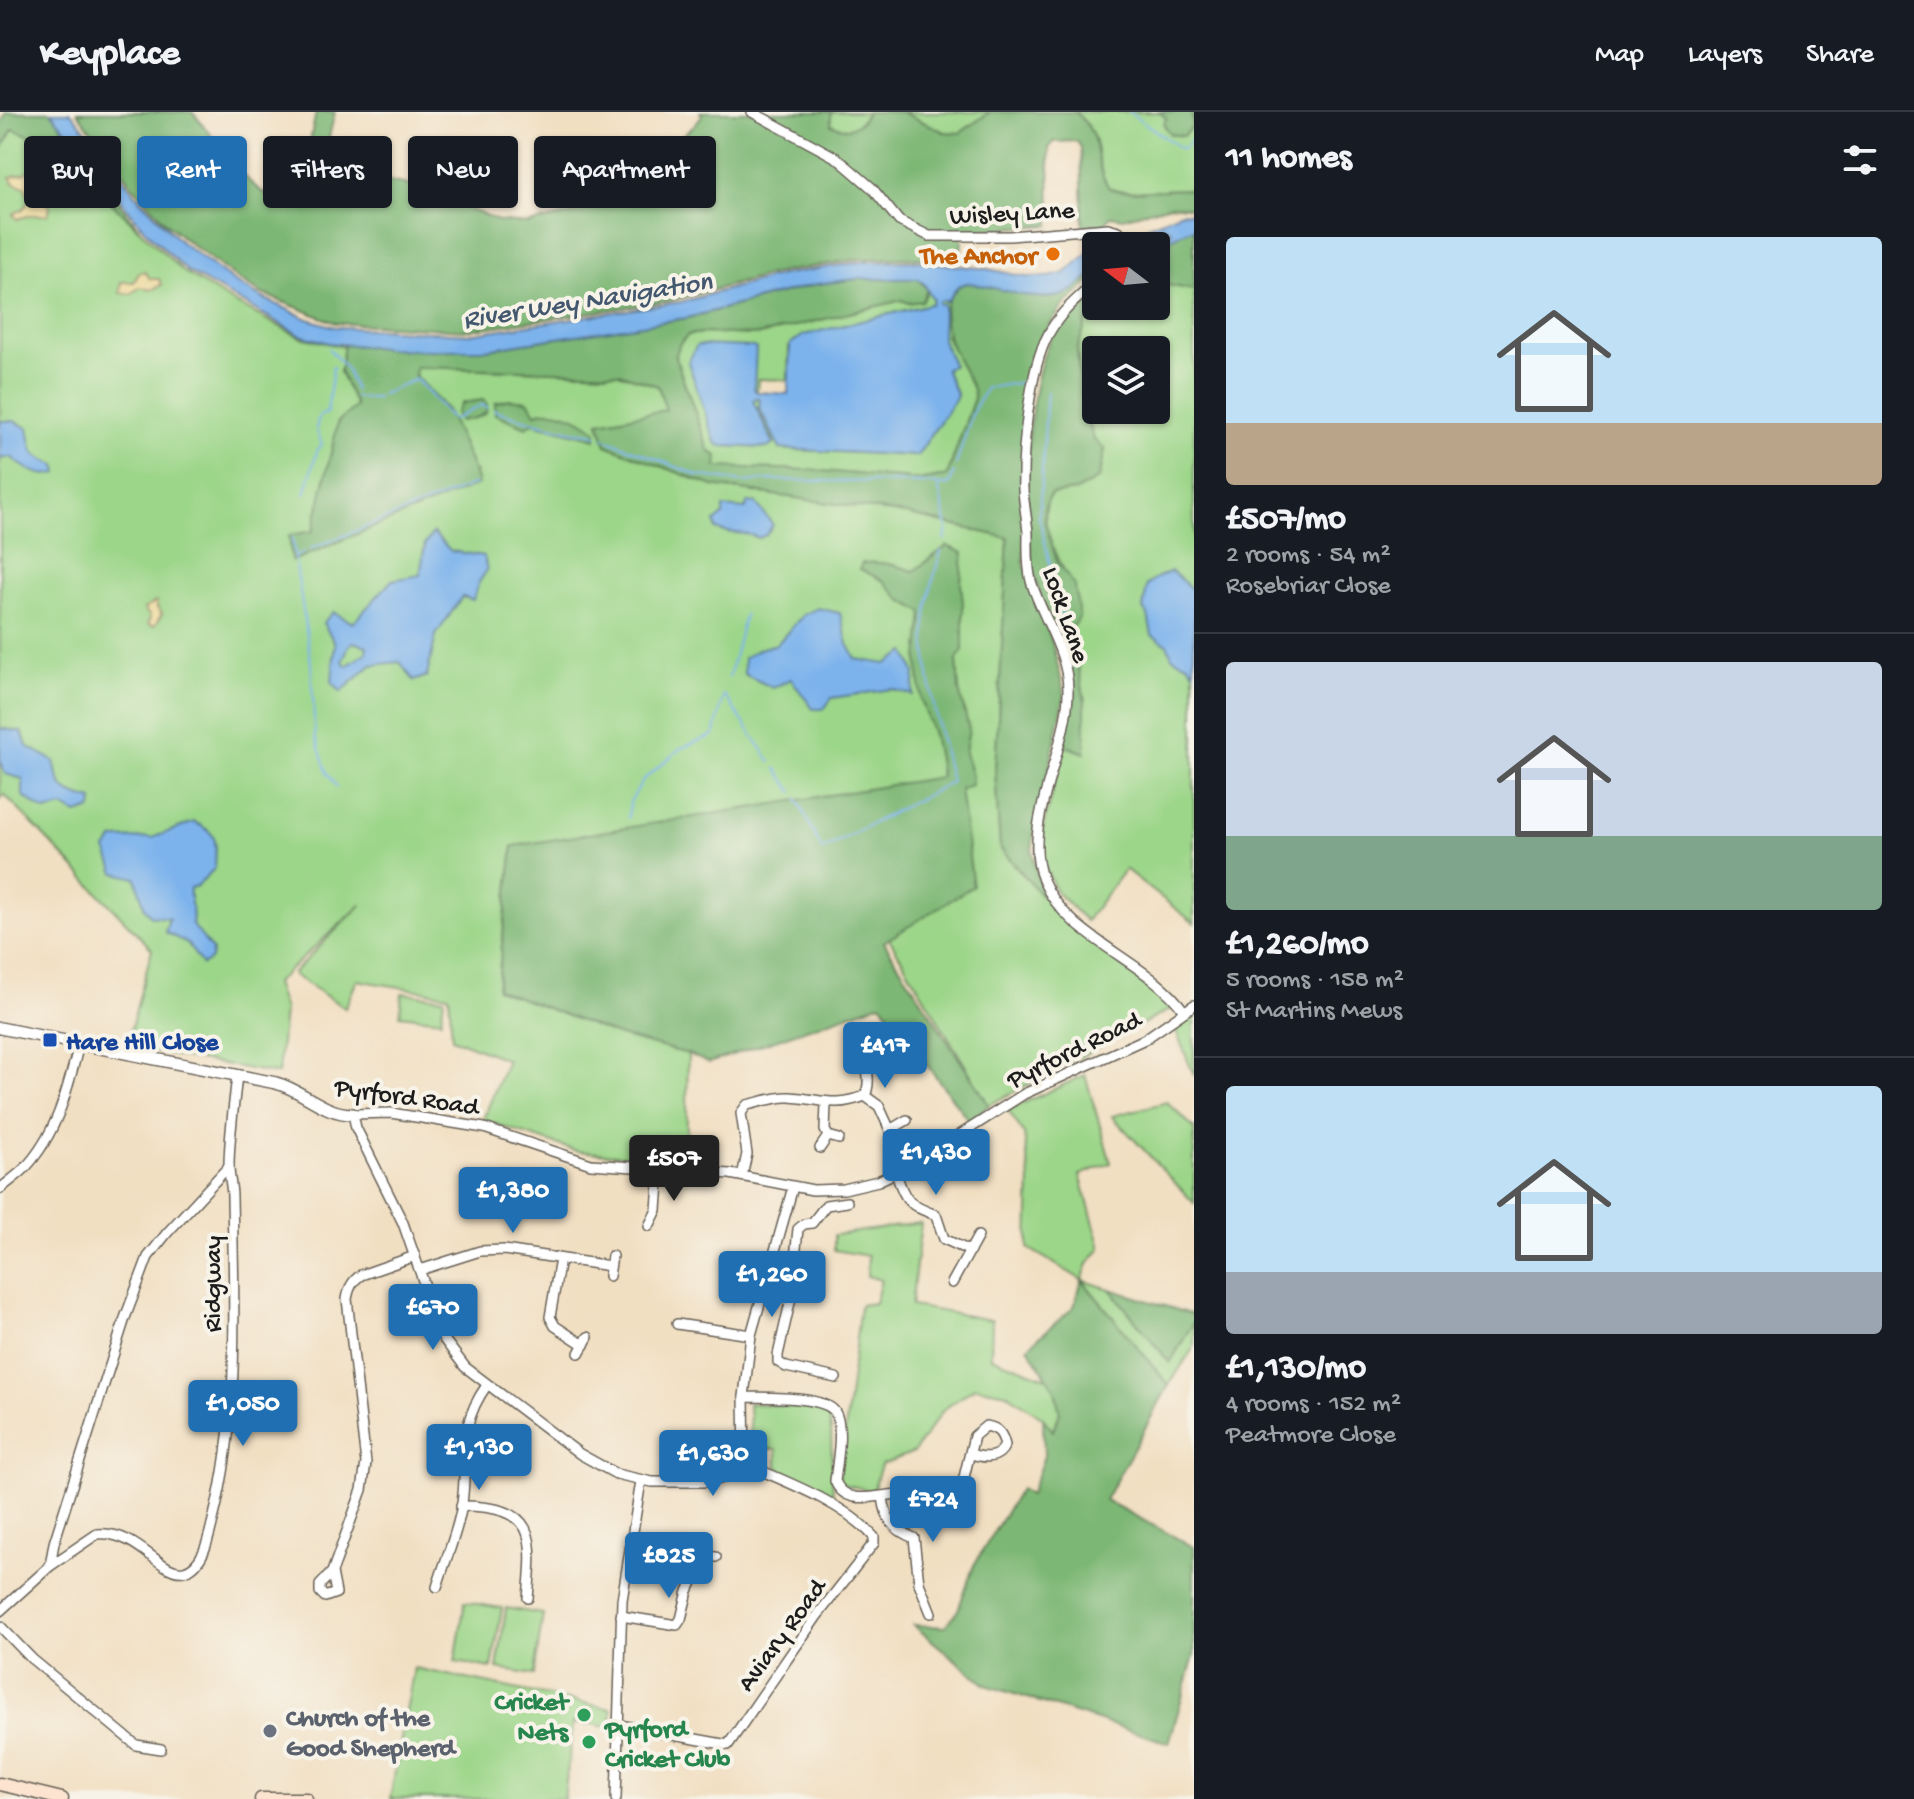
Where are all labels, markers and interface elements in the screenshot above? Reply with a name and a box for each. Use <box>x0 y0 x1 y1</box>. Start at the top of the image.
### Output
text: Keyplace <box>40 33 180 77</box>
text: Map <box>1595 39 1644 72</box>
text: Layers <box>1688 39 1762 72</box>
text: Share <box>1806 39 1874 72</box>
chip: Buy <box>24 136 121 208</box>
chip: Rent <box>137 136 247 208</box>
chip: Filters <box>263 136 392 208</box>
chip: New <box>408 136 518 208</box>
chip: Apartment <box>534 136 716 208</box>
icon: filters <box>1838 138 1882 182</box>
text: 11 homes <box>1226 140 1352 180</box>
street label: Wisley Lane <box>949 197 1076 234</box>
north arrow <box>1082 232 1170 320</box>
map controls <box>1082 232 1170 424</box>
place label: The Anchor <box>918 243 1040 274</box>
marker: The Anchor <box>1044 245 1062 263</box>
water label: River Wey Navigation <box>461 266 715 338</box>
icon: home <box>1482 289 1626 433</box>
button: layers <box>1082 336 1170 424</box>
text: £507/mo <box>1226 501 1346 541</box>
text: 2 rooms · 54 m² <box>1226 541 1391 572</box>
street label: Lock Lane <box>1033 563 1095 668</box>
text: Rosebriar Close <box>1226 572 1391 603</box>
icon: home <box>1482 714 1626 858</box>
text: £1,260/mo <box>1226 926 1369 966</box>
text: 5 rooms · 158 m² <box>1226 966 1404 997</box>
text: St Martins Mews <box>1226 997 1402 1028</box>
street label: Pyrford Road <box>1002 1006 1149 1098</box>
pin: £417 <box>838 1022 932 1090</box>
place label: Hare Hill Close <box>66 1029 220 1060</box>
marker: Hare Hill Close <box>41 1031 59 1049</box>
text: £417 <box>861 1032 909 1063</box>
street label: Pyrford Road <box>331 1074 482 1125</box>
pin: £1,430 <box>871 1129 1001 1197</box>
pin: £507 <box>627 1135 721 1203</box>
icon: home <box>1482 1138 1626 1282</box>
text: £1,430 <box>901 1139 971 1170</box>
text: £507 <box>647 1145 701 1176</box>
pin: £1,380 <box>448 1167 578 1235</box>
text: £1,380 <box>477 1177 549 1208</box>
street label: Ridgway <box>200 1235 231 1332</box>
pin: £1,260 <box>707 1251 837 1319</box>
text: £1,260 <box>737 1261 807 1292</box>
pin: £670 <box>386 1284 480 1352</box>
text: £670 <box>406 1294 460 1325</box>
text: £1,130/mo <box>1226 1350 1366 1390</box>
pin: £1,050 <box>178 1380 308 1448</box>
text: £1,050 <box>206 1390 280 1421</box>
text: 4 rooms · 152 m² <box>1226 1390 1401 1421</box>
text: Peatmore Close <box>1226 1421 1396 1452</box>
pin: £1,130 <box>414 1424 544 1492</box>
pin: £1,630 <box>648 1430 778 1498</box>
text: £1,130 <box>445 1434 513 1465</box>
text: £1,630 <box>677 1440 749 1471</box>
pin: £724 <box>886 1476 980 1544</box>
text: £724 <box>908 1486 958 1517</box>
pin: £825 <box>622 1532 716 1600</box>
text: £825 <box>643 1542 695 1573</box>
street label: Aviary Road <box>732 1573 836 1699</box>
place label: Cricket Nets <box>495 1689 570 1750</box>
place label: Church of the Good Shepherd <box>286 1705 458 1766</box>
marker: Cricket Nets <box>575 1706 593 1724</box>
place label: Pyrford Cricket Club <box>603 1716 731 1777</box>
marker: Church of the Good Shepherd <box>261 1722 279 1740</box>
marker: Pyrford Cricket Club <box>580 1733 598 1751</box>

